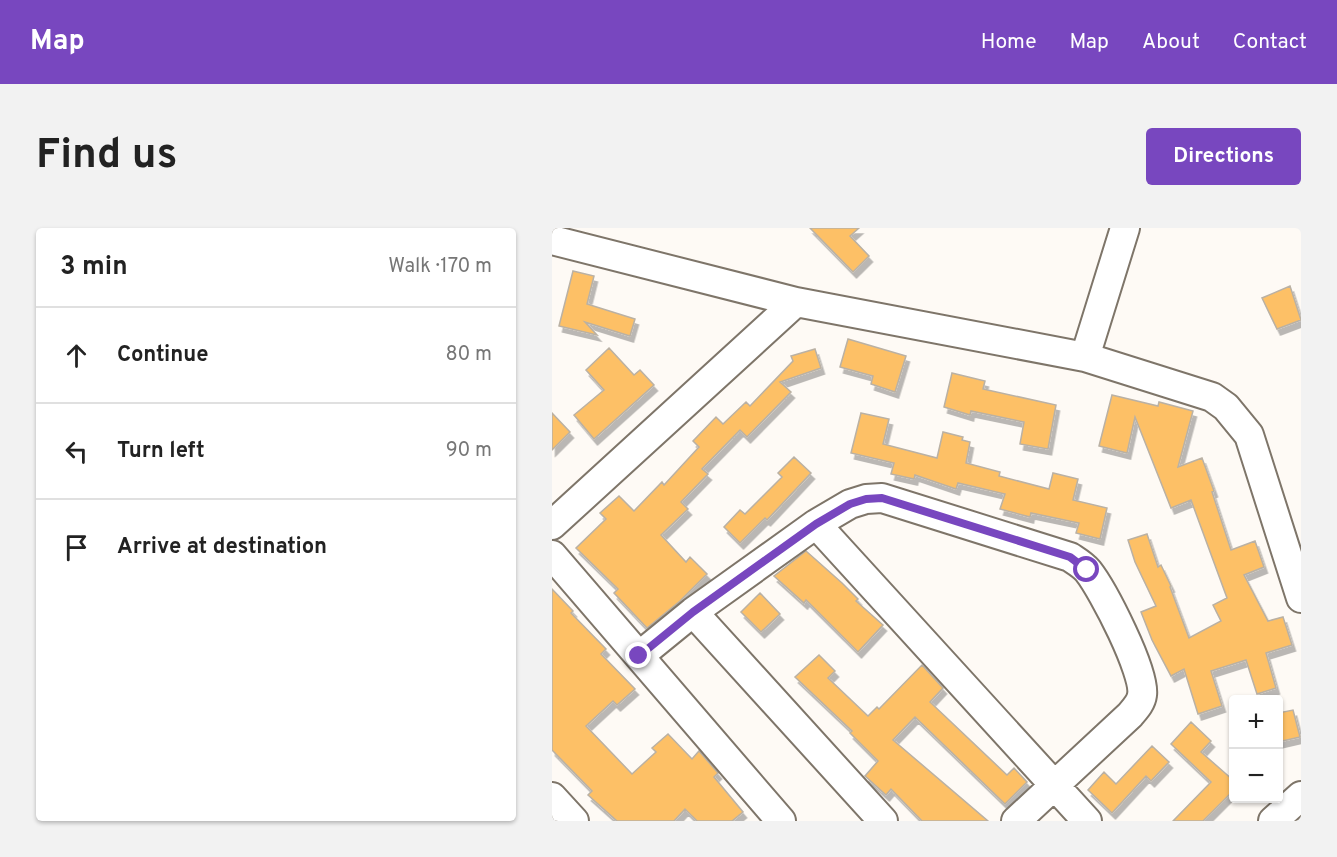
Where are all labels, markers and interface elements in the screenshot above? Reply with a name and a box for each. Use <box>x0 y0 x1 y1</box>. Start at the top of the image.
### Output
text: Map <box>30 24 85 60</box>
text: Home <box>981 29 1037 56</box>
text: Map <box>1070 29 1109 56</box>
text: About <box>1142 29 1200 56</box>
text: Contact <box>1233 29 1307 56</box>
button: Directions <box>1146 128 1301 185</box>
text: Find us <box>36 130 177 183</box>
text: 3 min <box>60 251 128 284</box>
text: Walk · 170 m <box>388 254 492 280</box>
icon: ahead <box>60 339 93 372</box>
text: Continue <box>117 342 208 369</box>
text: 80 m <box>446 342 492 368</box>
icon: left <box>60 435 93 468</box>
text: Turn left <box>117 438 205 465</box>
text: 90 m <box>446 438 492 464</box>
icon: arrive <box>60 531 93 564</box>
text: Arrive at destination <box>117 534 327 561</box>
route start <box>1073 556 1099 582</box>
route end <box>625 642 651 668</box>
map controls <box>1229 695 1283 803</box>
button: + <box>1229 695 1283 749</box>
button: − <box>1229 749 1283 803</box>

